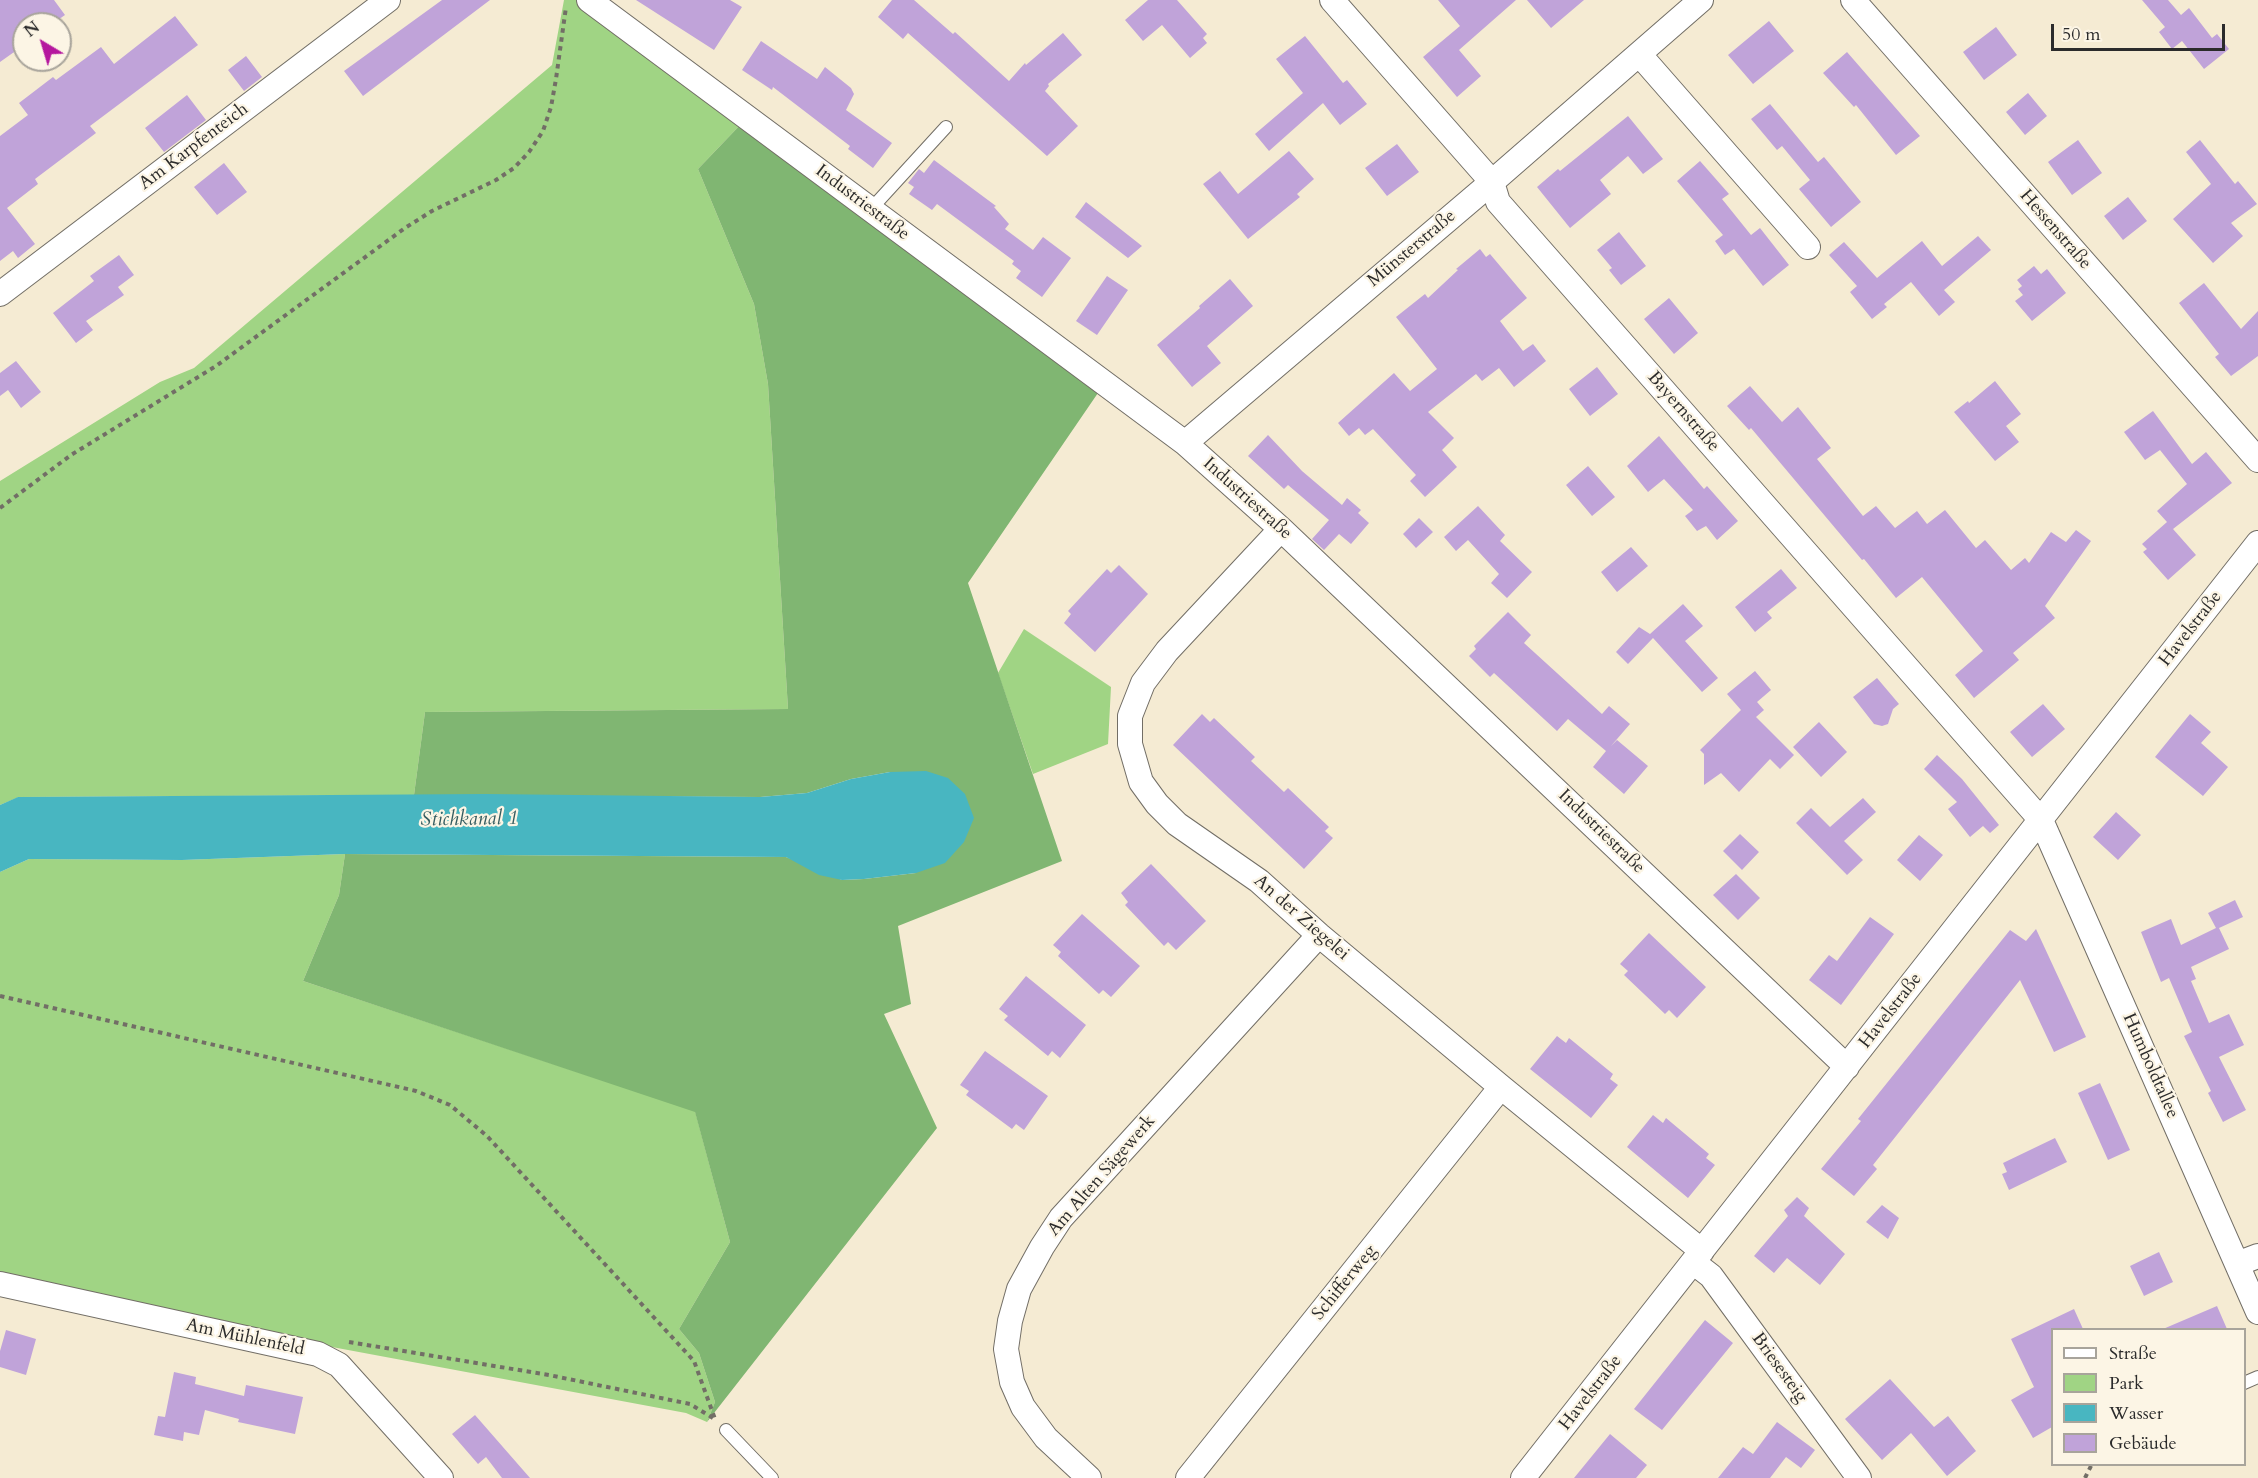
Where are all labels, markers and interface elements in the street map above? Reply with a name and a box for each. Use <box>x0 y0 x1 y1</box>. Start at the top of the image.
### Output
north arrow <box>12 12 72 72</box>
scale bar <box>2054 12 2228 50</box>
text: N <box>20 16 44 42</box>
text: 50 m <box>2062 22 2101 47</box>
street label: Am Karpfenteich <box>135 99 253 195</box>
street label: Industriestraße <box>811 161 913 245</box>
street label: Hessenstraße <box>2015 186 2095 274</box>
street label: Münsterstraße <box>1364 206 1460 292</box>
street label: Bayernstraße <box>1642 367 1724 457</box>
street label: Industriestraße <box>1198 453 1296 545</box>
street label: Havelstraße <box>2155 587 2227 671</box>
street label: Industriestraße <box>1553 785 1649 879</box>
water label: Stichkanal 1 <box>420 807 518 833</box>
street label: An der Ziegelei <box>1249 871 1353 965</box>
street label: Havelstraße <box>1855 969 1927 1053</box>
street label: Humboldtallee <box>2117 1010 2183 1122</box>
street label: Am Alten Sägewerk <box>1044 1111 1160 1241</box>
street label: Schifferweg <box>1308 1241 1382 1325</box>
street label: Am Mühlenfeld <box>184 1315 306 1361</box>
legend <box>2051 1328 2246 1466</box>
street label: Briesesteig <box>1746 1329 1812 1407</box>
text: Straße <box>2109 1341 2157 1366</box>
street label: Havelstraße <box>1555 1351 1627 1435</box>
text: Park <box>2109 1371 2144 1396</box>
text: Wasser <box>2109 1401 2163 1426</box>
text: Gebäude <box>2109 1431 2177 1456</box>

